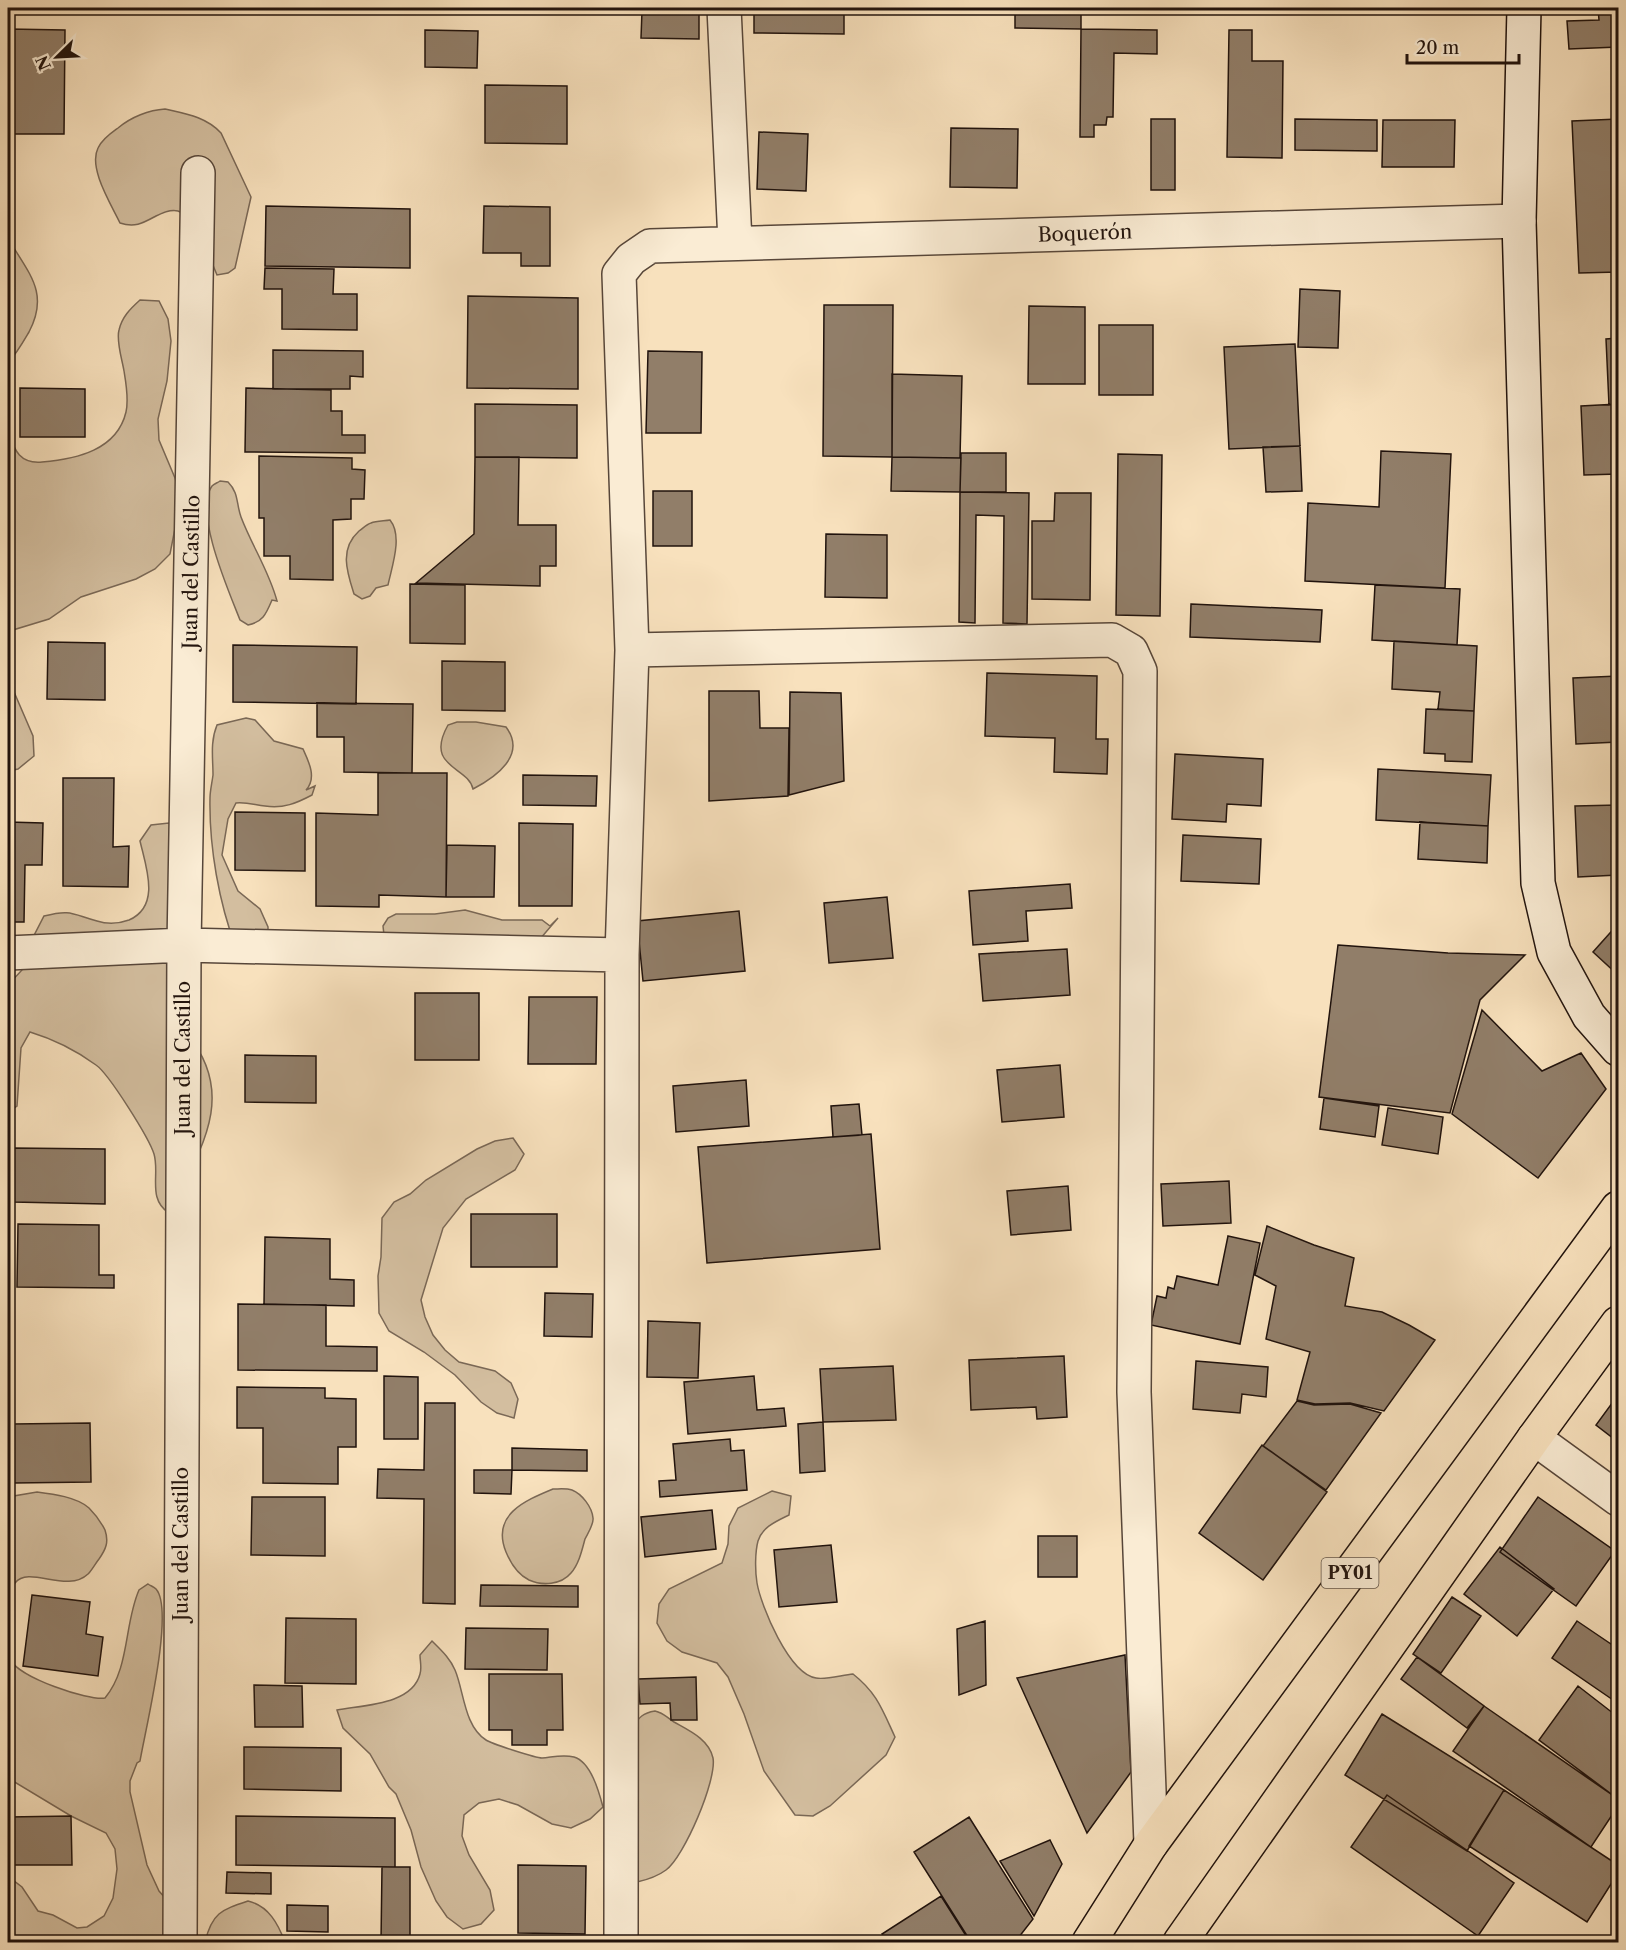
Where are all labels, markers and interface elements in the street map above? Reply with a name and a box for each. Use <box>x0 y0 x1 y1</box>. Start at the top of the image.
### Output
north arrow <box>27 27 87 87</box>
scale bar <box>1407 27 1520 65</box>
text: 20 m <box>1416 37 1460 59</box>
text: N <box>31 53 55 74</box>
street label: Boquerón <box>1037 219 1133 247</box>
street label: Juan del Castillo <box>178 495 204 652</box>
street label: Juan del Castillo <box>171 981 195 1138</box>
street label: Juan del Castillo <box>169 1467 193 1624</box>
road number: PY01 <box>1322 1558 1378 1588</box>

